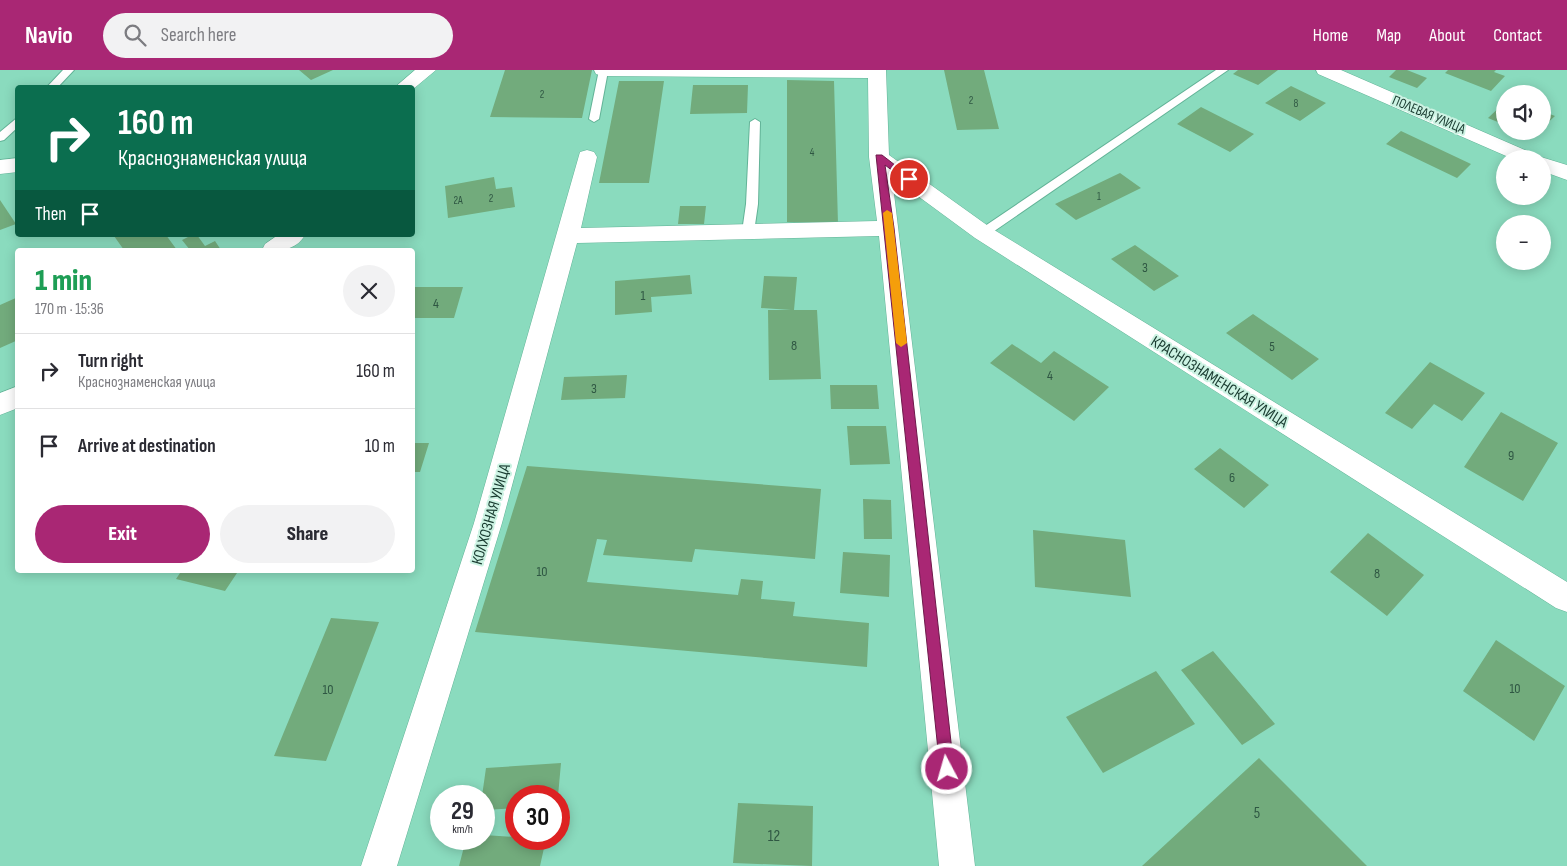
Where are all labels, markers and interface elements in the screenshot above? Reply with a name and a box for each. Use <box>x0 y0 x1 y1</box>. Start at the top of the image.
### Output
search box <box>103 13 453 58</box>
text: Navio <box>25 21 73 50</box>
icon: search <box>121 21 149 49</box>
text: Search here <box>161 24 236 47</box>
text: Home <box>1313 25 1348 46</box>
text: Map <box>1376 25 1401 46</box>
text: About <box>1429 25 1465 46</box>
text: Contact <box>1493 25 1542 46</box>
map controls <box>1496 85 1551 270</box>
button: sound <box>1496 85 1551 140</box>
house number: 2 <box>540 88 545 101</box>
street label: ПОЛЕВАЯ УЛИЦА <box>1390 91 1469 138</box>
house number: 2 <box>969 94 974 107</box>
house number: 8 <box>1294 97 1299 110</box>
text: 160 m <box>118 102 194 145</box>
icon: right <box>35 105 100 170</box>
text: Краснознаменская улица <box>118 145 307 172</box>
house number: 4 <box>810 146 815 159</box>
button: + <box>1496 150 1551 205</box>
pin <box>888 158 930 200</box>
icon: arrive <box>895 165 923 193</box>
house number: 1 <box>1097 190 1101 203</box>
house number: 2 <box>489 192 494 205</box>
house number: 2А <box>453 194 463 207</box>
icon: arrive <box>76 200 104 228</box>
text: Then <box>35 203 66 226</box>
button: − <box>1496 215 1551 270</box>
house number: 3 <box>1142 259 1148 276</box>
text: 1 min <box>35 263 92 299</box>
button: close <box>343 265 395 317</box>
house number: 1 <box>641 287 646 304</box>
house number: 4 <box>433 295 439 312</box>
text: 170 m · 15:36 <box>35 300 104 319</box>
street label: КРАСНОЗНАМЕНСКАЯ УЛИЦА <box>1147 332 1291 432</box>
house number: 8 <box>791 337 797 354</box>
house number: 5 <box>1269 338 1275 355</box>
text: Turn right <box>78 350 143 373</box>
icon: right <box>35 357 63 385</box>
text: 160 m <box>356 360 395 383</box>
house number: 4 <box>1047 367 1053 384</box>
text: Краснознаменская улица <box>78 373 216 392</box>
house number: 3 <box>591 380 597 397</box>
icon: arrive <box>35 432 63 460</box>
text: Arrive at destination <box>78 435 216 458</box>
text: 10 m <box>365 435 395 458</box>
house number: 9 <box>1508 447 1514 464</box>
street label: КОЛХОЗНАЯ УЛИЦА <box>468 462 515 567</box>
house number: 6 <box>1229 469 1235 486</box>
button: Exit <box>35 505 210 563</box>
button: Share <box>220 505 395 563</box>
house number: 10 <box>536 563 548 580</box>
house number: 8 <box>1374 565 1380 582</box>
house number: 10 <box>1509 680 1521 697</box>
house number: 10 <box>322 681 334 698</box>
position arrow <box>920 742 972 794</box>
speed limit sign: 30 <box>505 785 570 850</box>
text: 29 <box>451 796 474 827</box>
house number: 5 <box>1254 804 1260 823</box>
text: km/h <box>452 822 473 837</box>
house number: 12 <box>768 827 780 846</box>

